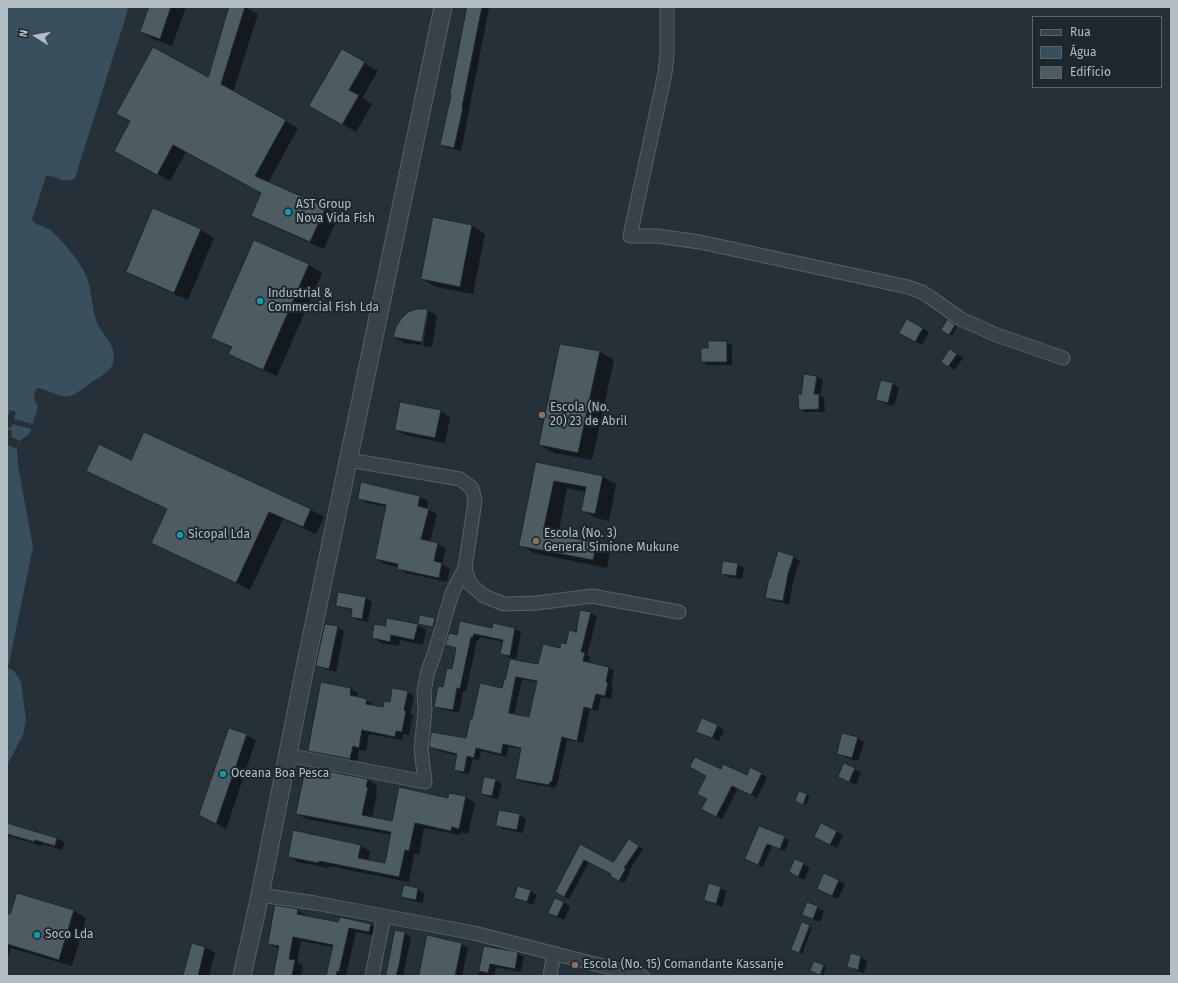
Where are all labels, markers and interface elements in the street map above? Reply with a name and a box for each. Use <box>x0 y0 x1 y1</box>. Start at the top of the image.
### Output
north arrow <box>16 16 56 56</box>
legend <box>1032 16 1162 88</box>
text: Rua <box>1070 25 1091 39</box>
text: N <box>17 29 31 38</box>
text: Água <box>1070 45 1097 59</box>
text: Edifício <box>1070 65 1111 79</box>
place label: AST Group Nova Vida Fish <box>296 198 375 226</box>
marker: AST Group Nova Vida Fish <box>283 207 293 217</box>
place label: Industrial & Commercial Fish Lda <box>268 287 379 315</box>
marker: Industrial & Commercial Fish Lda <box>255 296 265 306</box>
place label: Escola (No. 20) 23 de Abril <box>550 401 627 429</box>
marker: Escola (No. 20) 23 de Abril <box>537 410 547 420</box>
place label: Escola (No. 3) General Simione Mukune <box>544 527 679 555</box>
place label: Sicopal Lda <box>188 528 250 542</box>
marker: Sicopal Lda <box>175 530 185 540</box>
marker: Escola (No. 3) General Simione Mukune <box>531 536 541 546</box>
place label: Oceana Boa Pesca <box>231 767 329 781</box>
marker: Oceana Boa Pesca <box>218 769 228 779</box>
place label: Soco Lda <box>45 928 94 942</box>
marker: Soco Lda <box>32 930 42 940</box>
place label: Escola (No. 15) Comandante Kassanje <box>583 958 784 972</box>
marker: Escola (No. 15) Comandante Kassanje <box>570 960 580 970</box>

